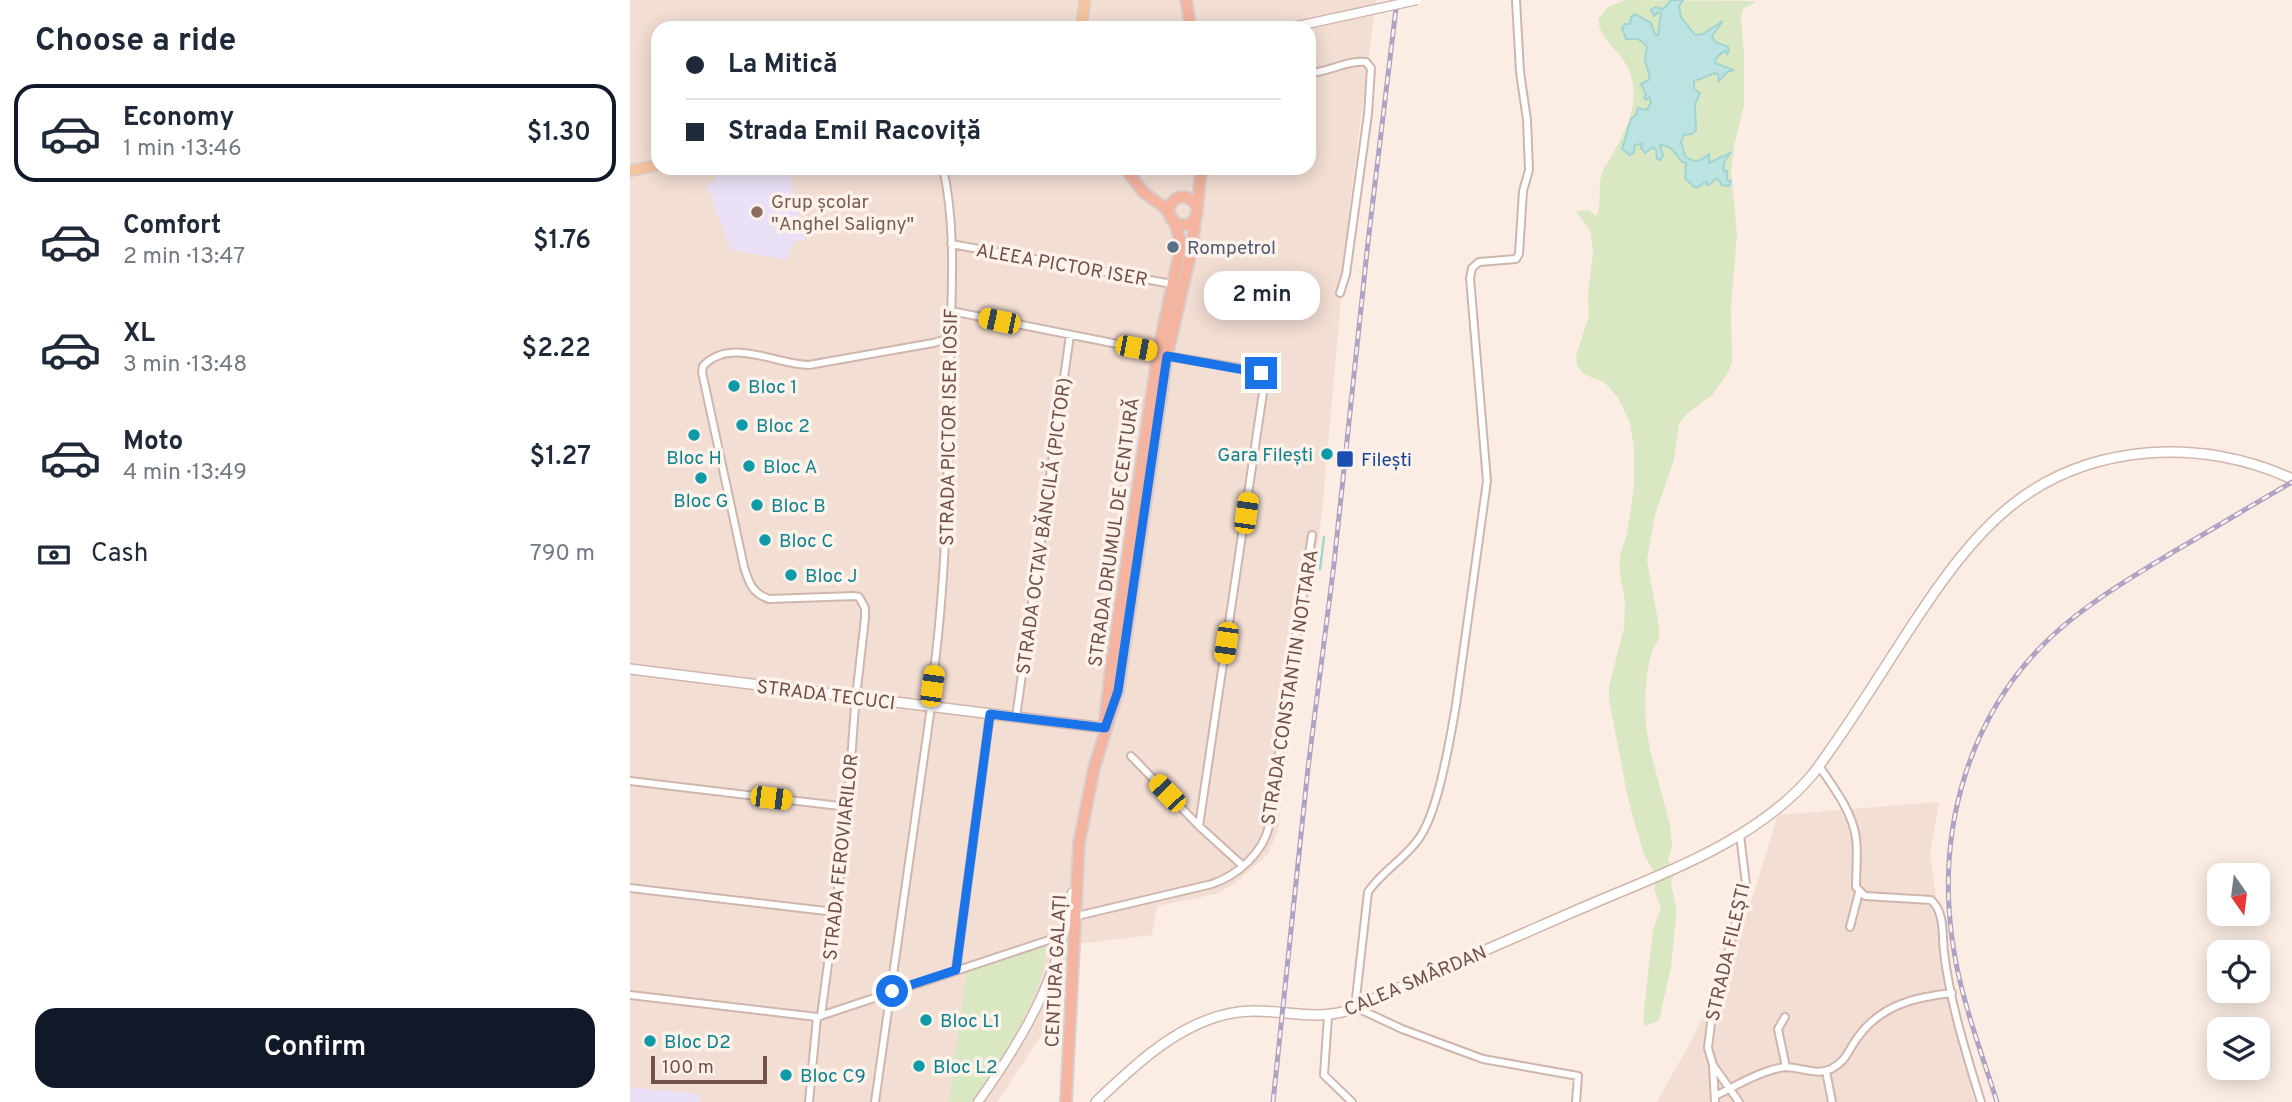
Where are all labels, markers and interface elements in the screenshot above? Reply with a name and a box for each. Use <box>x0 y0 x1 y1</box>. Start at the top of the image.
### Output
text: Choose a ride <box>35 22 236 62</box>
text: La Mitică <box>728 49 838 82</box>
icon: car <box>39 102 102 165</box>
text: Economy <box>123 102 234 135</box>
text: Strada Emil Racoviță <box>728 116 981 149</box>
text: $1.30 <box>527 117 591 150</box>
text: 1 min · 13:46 <box>123 135 242 164</box>
place label: Grup școlar "Anghel Saligny" <box>771 191 914 237</box>
marker: Grup școlar "Anghel Saligny" <box>749 204 765 220</box>
icon: car <box>39 210 102 273</box>
text: Comfort <box>123 210 221 243</box>
text: $1.76 <box>533 225 591 258</box>
place label: Rompetrol <box>1187 237 1276 261</box>
street label: ALEEA PICTOR ISER <box>974 239 1149 293</box>
marker: Rompetrol <box>1165 239 1181 255</box>
text: 2 min · 13:47 <box>123 243 245 272</box>
callout: 2 min <box>1203 272 1319 320</box>
text: 2 min <box>1232 281 1292 310</box>
car <box>977 306 1022 336</box>
street label: STRADA PICTOR ISER IOSIF <box>936 308 964 546</box>
icon: car <box>39 318 102 381</box>
text: XL <box>123 318 155 351</box>
text: $2.22 <box>522 333 591 366</box>
car <box>1114 334 1159 362</box>
text: 3 min · 13:48 <box>123 351 247 380</box>
route end <box>1245 357 1277 389</box>
place label: Bloc 1 <box>748 376 797 400</box>
street label: STRADA OCTAV BĂNCILĂ (PICTOR) <box>1011 376 1078 676</box>
marker: Bloc 1 <box>726 378 742 394</box>
street label: STRADA DRUMUL DE CENTURĂ <box>1083 396 1146 668</box>
place label: Bloc 2 <box>756 415 810 439</box>
marker: Bloc 2 <box>734 417 750 433</box>
icon: car <box>39 426 102 489</box>
text: Moto <box>123 426 183 459</box>
marker: Bloc H <box>686 427 702 443</box>
text: $1.27 <box>530 441 591 474</box>
place label: Gara Filești <box>1217 444 1313 468</box>
marker: Gara Filești <box>1319 446 1335 462</box>
place label: Bloc H <box>666 447 722 471</box>
marker: Filești <box>1335 449 1355 469</box>
place label: Filești <box>1361 449 1412 473</box>
place label: Bloc A <box>763 456 817 480</box>
marker: Bloc A <box>741 458 757 474</box>
text: 4 min · 13:49 <box>123 459 247 488</box>
marker: Bloc G <box>693 470 709 486</box>
place label: Bloc G <box>673 490 729 514</box>
car <box>1233 491 1260 535</box>
place label: Bloc B <box>771 495 826 519</box>
marker: Bloc B <box>749 497 765 513</box>
place label: Bloc C <box>779 530 834 554</box>
marker: Bloc C <box>757 532 773 548</box>
icon: cash <box>35 536 73 574</box>
text: Cash <box>91 538 148 571</box>
text: 790 m <box>530 540 595 569</box>
street label: STRADA CONSTANTIN NOTTARA <box>1257 548 1325 827</box>
place label: Bloc J <box>805 565 858 589</box>
marker: Bloc J <box>783 567 799 583</box>
car <box>1213 621 1240 665</box>
car <box>919 664 946 708</box>
street label: STRADA TECUCI <box>755 676 896 716</box>
street label: STRADA FEROVIARILOR <box>819 753 865 962</box>
car <box>1145 771 1190 815</box>
car <box>749 785 794 811</box>
north arrow <box>2207 863 2270 926</box>
map controls <box>2207 863 2270 1080</box>
street label: STRADA FILEȘTI <box>1701 881 1756 1024</box>
street label: CENTURA GALAȚI <box>1041 894 1073 1048</box>
street label: CALEA SMÂRDAN <box>1340 940 1491 1023</box>
button: locate <box>2207 940 2270 1003</box>
route start <box>876 975 908 1007</box>
button: Confirm <box>35 1008 595 1088</box>
place label: Bloc L1 <box>940 1010 1000 1034</box>
marker: Bloc L1 <box>918 1012 934 1028</box>
button: layers <box>2207 1017 2270 1080</box>
place label: Bloc D2 <box>664 1031 731 1055</box>
marker: Bloc D2 <box>642 1033 658 1049</box>
scale bar <box>651 1053 766 1085</box>
text: 100 m <box>662 1056 714 1080</box>
place label: Bloc L2 <box>933 1056 998 1080</box>
marker: Bloc L2 <box>911 1058 927 1074</box>
place label: Bloc C9 <box>800 1065 866 1089</box>
marker: Bloc C9 <box>778 1067 794 1083</box>

